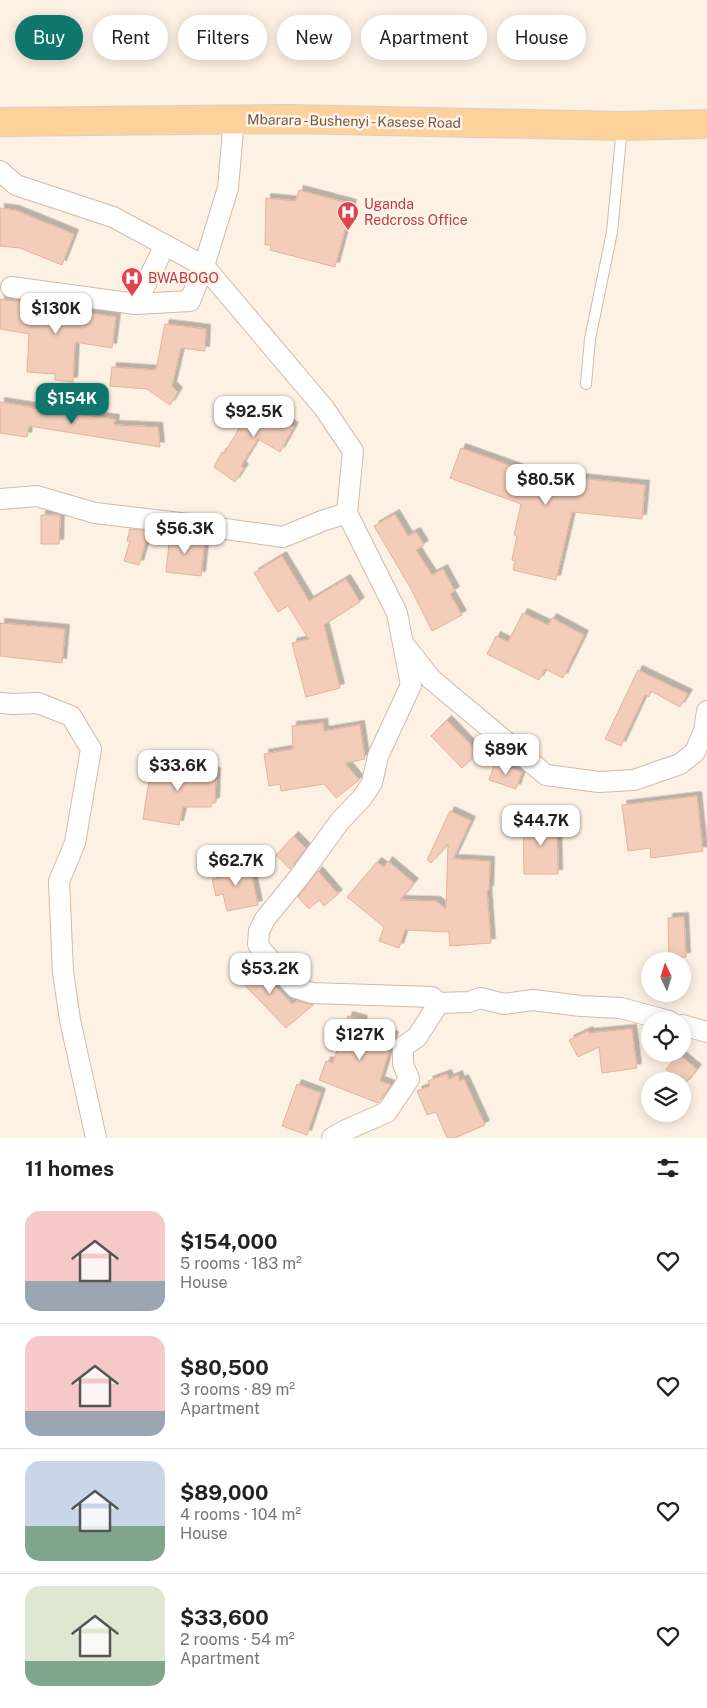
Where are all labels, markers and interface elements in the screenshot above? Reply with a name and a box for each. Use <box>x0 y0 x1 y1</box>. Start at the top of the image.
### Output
chip: Buy <box>15 15 83 60</box>
chip: Rent <box>93 15 168 60</box>
chip: Filters <box>178 15 267 60</box>
chip: New <box>277 15 351 60</box>
chip: Apartment <box>361 15 487 60</box>
chip: House <box>497 15 586 60</box>
street label: Mbarara - Bushenyi - Kasese Road <box>247 111 461 131</box>
place label: Uganda Redcross Office <box>364 196 468 228</box>
hospital icon: Uganda Redcross Office <box>336 200 360 231</box>
hospital icon: BWABOGO <box>120 266 144 297</box>
place label: BWABOGO <box>148 270 219 286</box>
pin: $130K <box>21 292 91 335</box>
text: $130K <box>31 299 81 318</box>
pin: $154K <box>37 382 107 425</box>
text: $154K <box>47 389 97 408</box>
pin: $92.5K <box>213 396 295 438</box>
text: $92.5K <box>225 402 283 421</box>
pin: $80.5K <box>505 464 587 506</box>
text: $80.5K <box>517 470 575 489</box>
pin: $56.3K <box>144 512 226 555</box>
text: $56.3K <box>156 519 214 538</box>
pin: $89K <box>476 734 536 776</box>
text: $89K <box>484 740 528 759</box>
pin: $33.6K <box>137 750 219 792</box>
text: $33.6K <box>149 756 207 775</box>
pin: $44.7K <box>500 804 582 847</box>
text: $44.7K <box>513 811 569 830</box>
pin: $62.7K <box>195 844 277 887</box>
text: $62.7K <box>208 851 264 870</box>
pin: $53.2K <box>229 952 311 995</box>
north arrow <box>641 952 691 1002</box>
map controls <box>641 952 691 1122</box>
text: $53.2K <box>241 959 299 978</box>
button: locate <box>641 1012 691 1062</box>
pin: $127K <box>325 1018 395 1061</box>
text: $127K <box>335 1025 385 1044</box>
button: layers <box>641 1072 691 1122</box>
icon: filters <box>654 1154 682 1182</box>
text: 11 homes <box>25 1156 114 1181</box>
text: $154,000 <box>180 1229 278 1254</box>
icon: home <box>65 1231 125 1291</box>
icon: heart <box>654 1247 682 1275</box>
text: 5 rooms · 183 m² <box>180 1254 302 1273</box>
text: House <box>180 1273 228 1292</box>
text: $80,500 <box>180 1355 269 1380</box>
icon: home <box>65 1356 125 1416</box>
icon: heart <box>654 1372 682 1400</box>
text: 3 rooms · 89 m² <box>180 1380 295 1399</box>
text: Apartment <box>180 1399 260 1418</box>
text: $89,000 <box>180 1480 268 1505</box>
icon: home <box>65 1481 125 1541</box>
icon: heart <box>654 1497 682 1525</box>
text: 4 rooms · 104 m² <box>180 1505 301 1524</box>
text: House <box>180 1524 228 1543</box>
text: $33,600 <box>180 1605 269 1630</box>
icon: home <box>65 1606 125 1666</box>
icon: heart <box>654 1622 682 1650</box>
text: 2 rooms · 54 m² <box>180 1630 295 1649</box>
text: Apartment <box>180 1649 260 1668</box>

